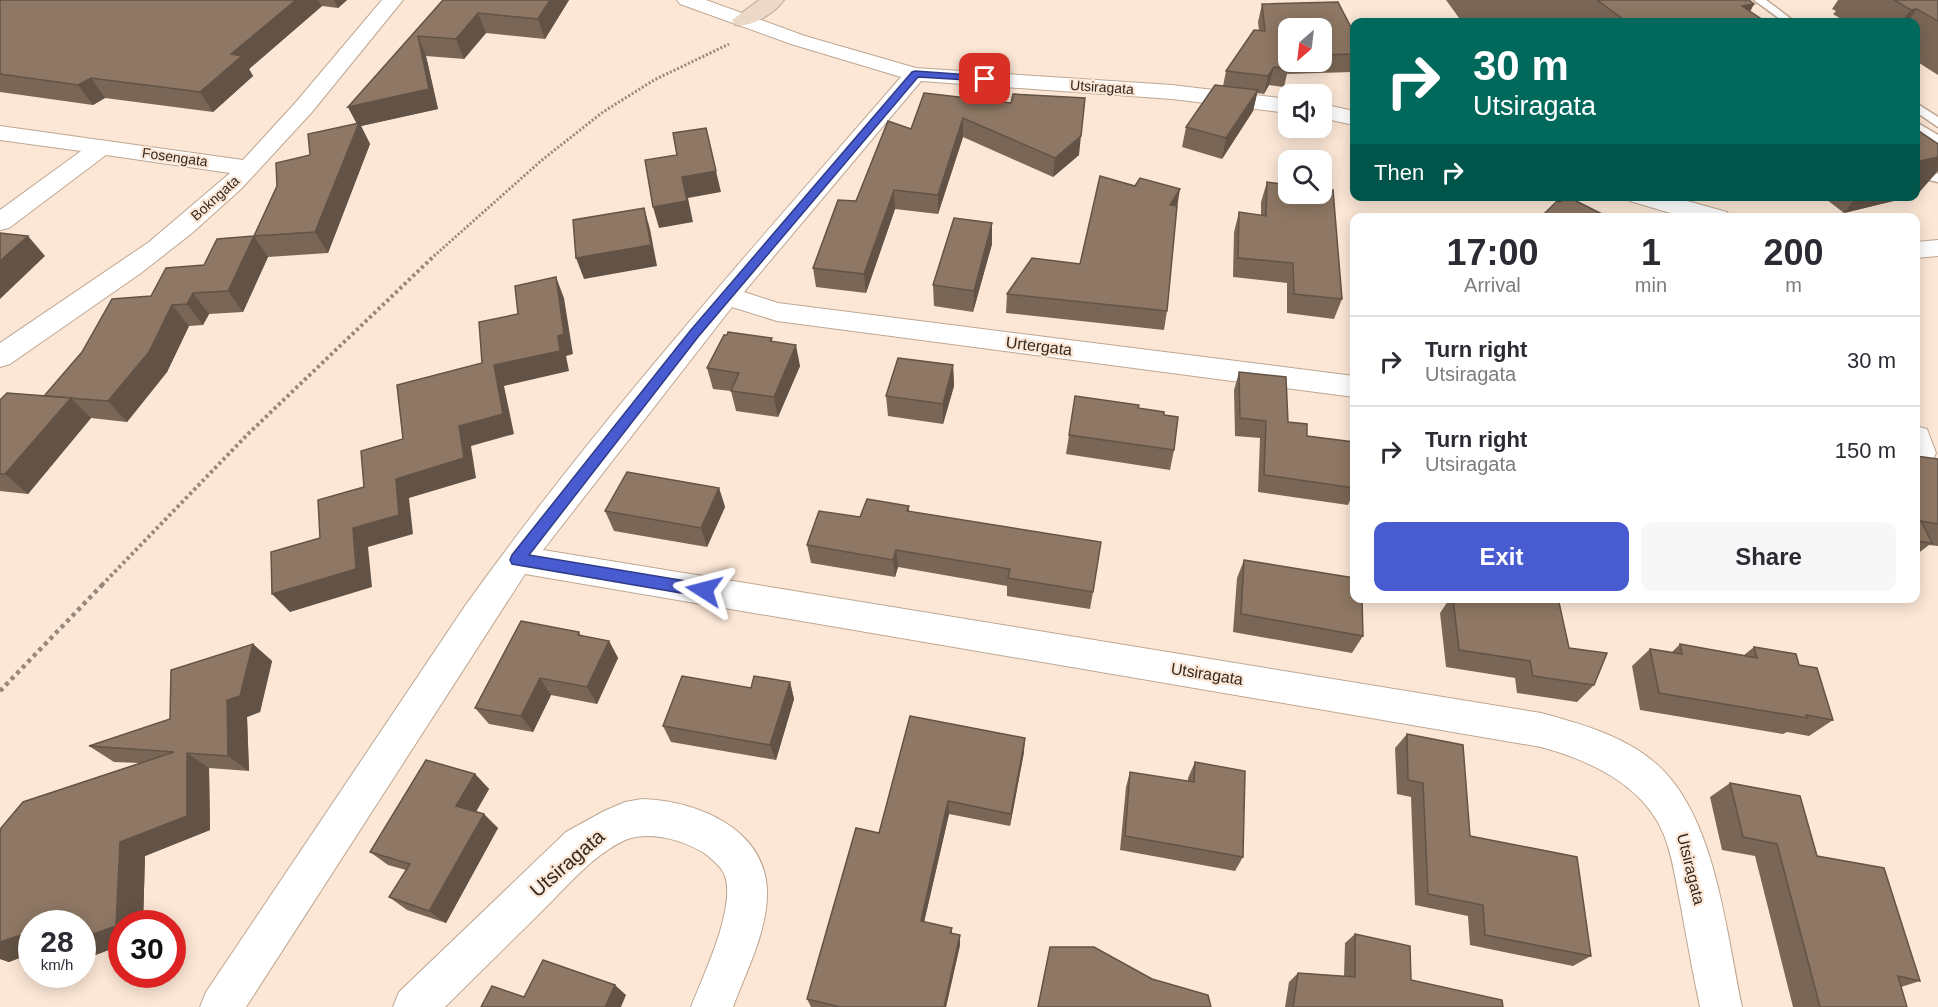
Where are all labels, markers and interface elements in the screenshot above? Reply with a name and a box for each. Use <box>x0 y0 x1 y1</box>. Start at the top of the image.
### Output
north arrow <box>1278 18 1332 72</box>
map controls <box>1278 18 1332 204</box>
icon: right <box>1374 42 1452 120</box>
text: 30 m <box>1473 42 1569 89</box>
pin <box>959 53 1010 104</box>
icon: arrive <box>968 62 1001 95</box>
street label: Utsiragata <box>1070 77 1135 97</box>
button: sound <box>1278 84 1332 138</box>
text: Utsiragata <box>1473 91 1596 121</box>
street label: Fosengata <box>141 144 209 170</box>
button: search <box>1278 150 1332 204</box>
icon: right <box>1436 156 1469 189</box>
text: Then <box>1374 160 1424 185</box>
street label: Bokngata <box>188 172 242 224</box>
text: 17:00 <box>1446 232 1538 273</box>
text: 1 <box>1641 232 1661 273</box>
text: 200 <box>1763 232 1824 273</box>
text: Arrival <box>1464 274 1521 296</box>
text: min <box>1635 274 1667 296</box>
text: m <box>1785 274 1802 296</box>
street label: Urtergata <box>1005 333 1073 359</box>
text: Turn right <box>1425 337 1527 362</box>
icon: right <box>1374 345 1407 378</box>
text: 30 m <box>1847 348 1896 373</box>
text: Utsiragata <box>1425 363 1516 385</box>
text: Turn right <box>1425 427 1527 452</box>
icon: right <box>1374 435 1407 468</box>
text: 150 m <box>1835 438 1896 463</box>
text: Utsiragata <box>1425 453 1516 475</box>
button: Exit <box>1374 522 1629 591</box>
button: Share <box>1641 522 1896 591</box>
position arrow <box>672 558 736 622</box>
street label: Utsiragata <box>1170 660 1244 688</box>
street label: Utsiragata <box>525 824 609 901</box>
street label: Utsiragata <box>1674 832 1708 907</box>
speed limit sign: 30 <box>108 910 186 988</box>
text: 28 <box>40 925 74 958</box>
text: km/h <box>41 956 73 973</box>

